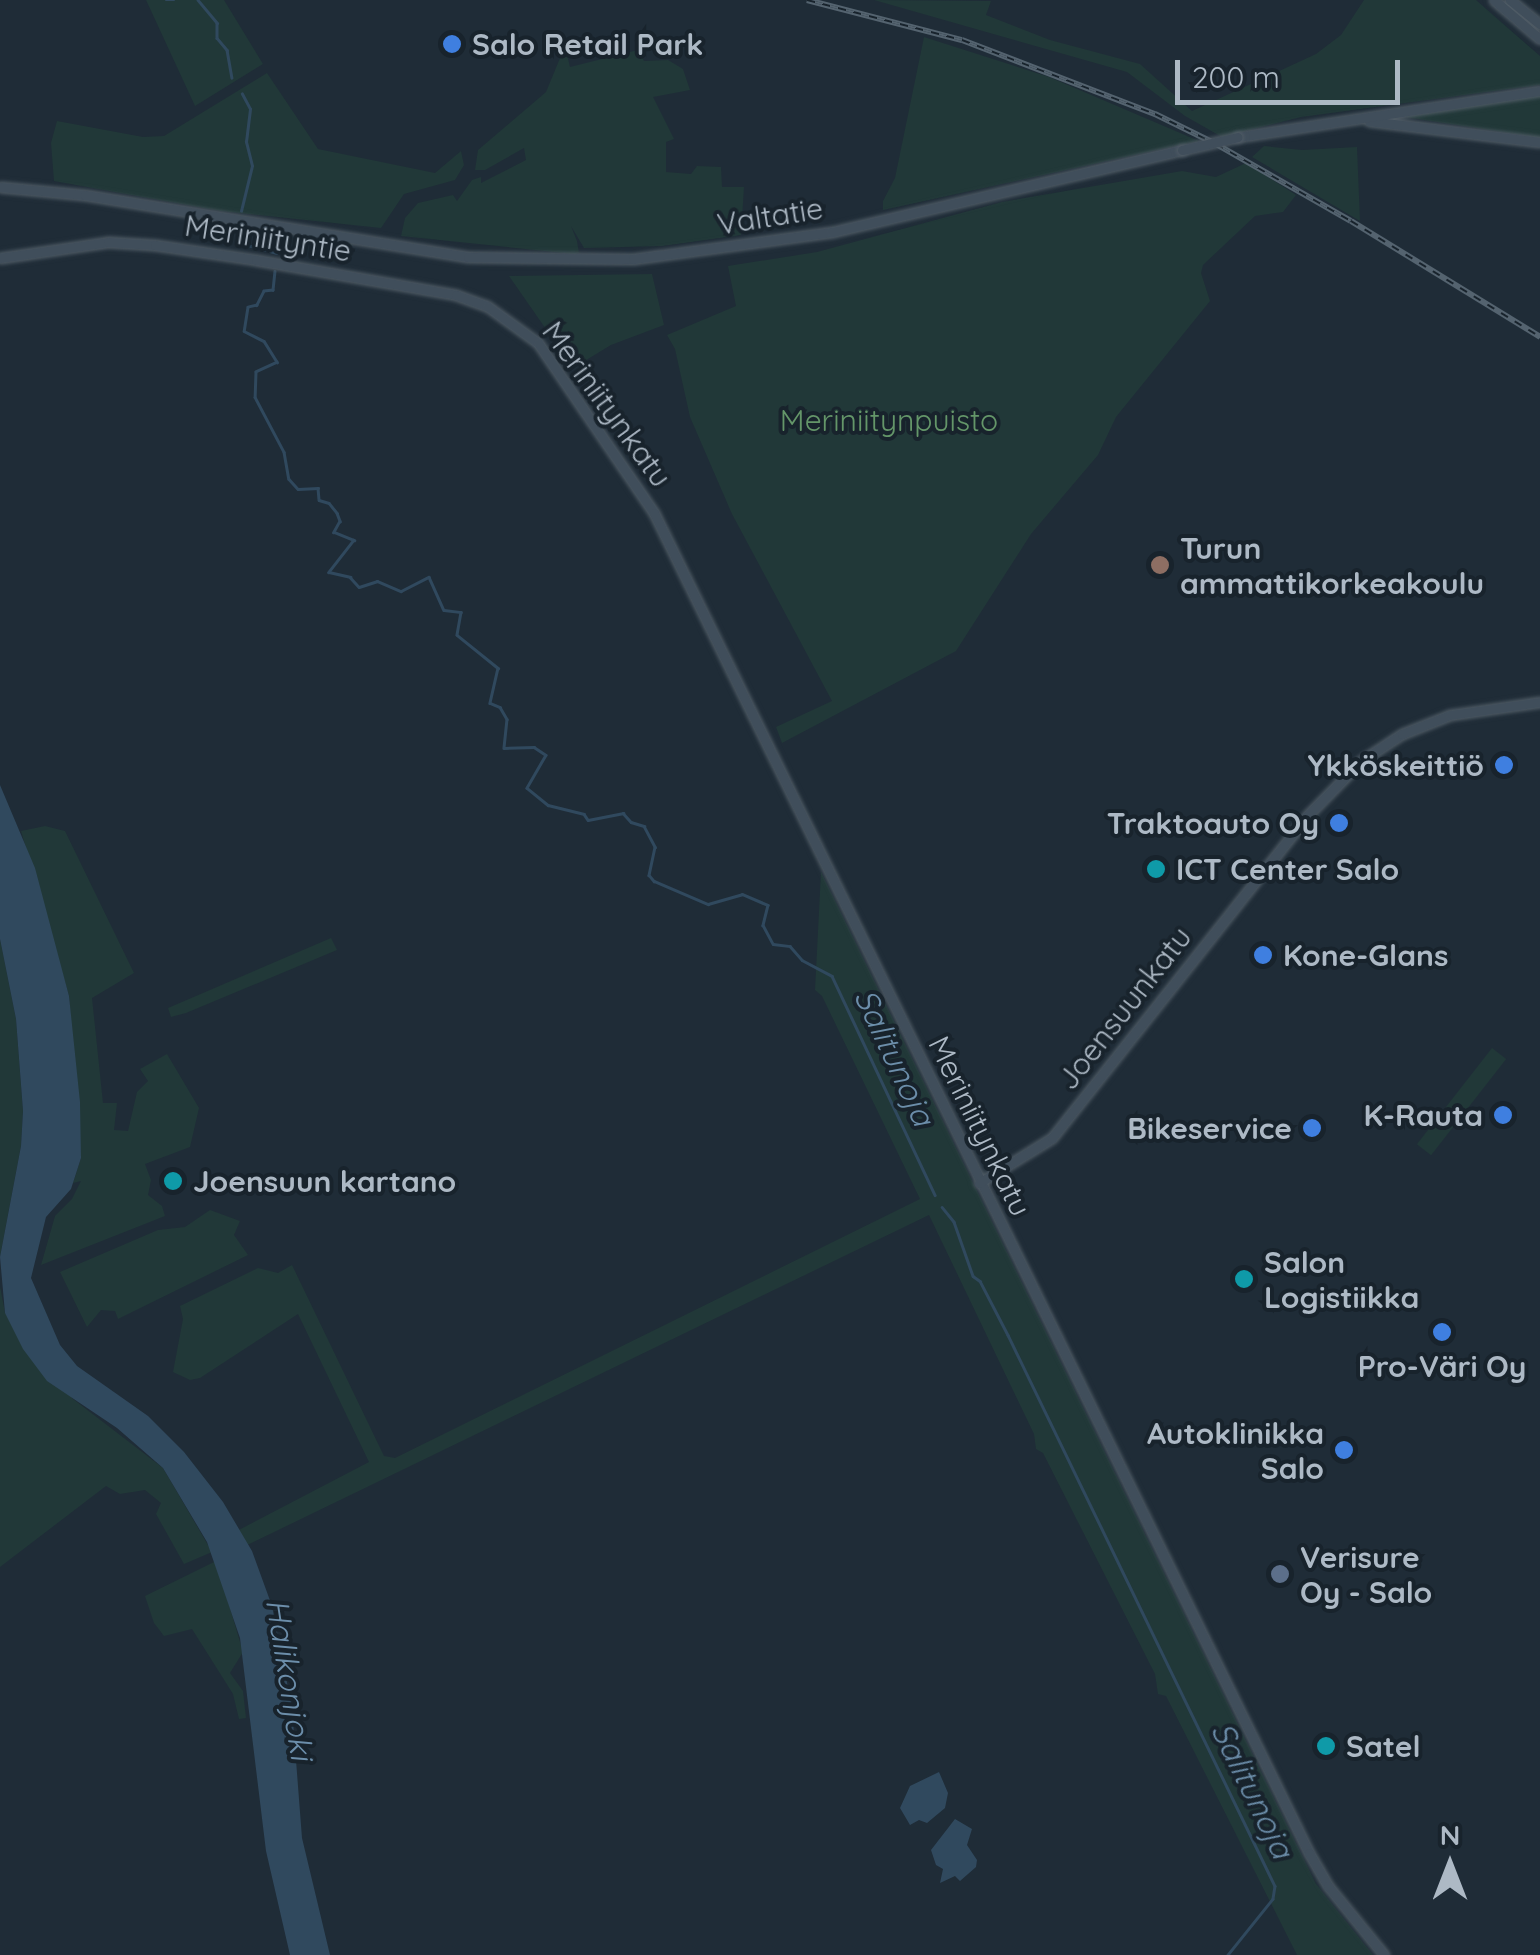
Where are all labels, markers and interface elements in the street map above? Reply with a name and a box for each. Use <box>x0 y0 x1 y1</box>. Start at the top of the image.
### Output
place label: Salo Retail Park <box>472 26 703 62</box>
marker: Salo Retail Park <box>441 33 463 55</box>
scale bar <box>1180 40 1405 102</box>
text: 200 m <box>1192 58 1280 96</box>
street label: Valtatie <box>715 190 825 242</box>
street label: Meriniityntie <box>182 207 354 269</box>
street label: Meriniitynkatu <box>535 314 679 494</box>
park label: Meriniitynpuisto <box>780 402 998 438</box>
place label: Turun ammattikorkeakoulu <box>1180 530 1484 600</box>
marker: Turun ammattikorkeakoulu <box>1149 554 1171 576</box>
place label: Ykköskeittiö <box>1307 747 1484 783</box>
marker: Ykköskeittiö <box>1493 754 1515 776</box>
place label: Traktoauto Oy <box>1107 805 1319 841</box>
marker: Traktoauto Oy <box>1328 812 1350 834</box>
place label: ICT Center Salo <box>1176 851 1399 887</box>
marker: ICT Center Salo <box>1145 858 1167 880</box>
street label: Joensuunkatu <box>1049 920 1199 1096</box>
place label: Kone-Glans <box>1283 937 1448 973</box>
marker: Kone-Glans <box>1252 944 1274 966</box>
water label: Salitunoja <box>847 983 943 1131</box>
street label: Meriniitynkatu <box>921 1030 1039 1222</box>
place label: K-Rauta <box>1363 1097 1483 1133</box>
marker: K-Rauta <box>1492 1104 1514 1126</box>
place label: Bikeservice <box>1127 1110 1292 1146</box>
marker: Bikeservice <box>1301 1117 1323 1139</box>
place label: Joensuun kartano <box>193 1163 456 1199</box>
marker: Joensuun kartano <box>162 1170 184 1192</box>
place label: Salon Logistiikka <box>1264 1244 1419 1314</box>
marker: Salon Logistiikka <box>1233 1268 1255 1290</box>
marker: Pro-Väri Oy <box>1431 1321 1453 1343</box>
place label: Pro-Väri Oy <box>1358 1348 1526 1384</box>
place label: Autoklinikka Salo <box>1147 1415 1324 1486</box>
marker: Autoklinikka Salo <box>1333 1439 1355 1461</box>
place label: Verisure Oy - Salo <box>1300 1539 1432 1610</box>
marker: Verisure Oy - Salo <box>1269 1563 1291 1585</box>
water label: Halikonjoki <box>258 1596 322 1762</box>
water label: Salitunoja <box>1204 1716 1302 1864</box>
place label: Satel <box>1346 1728 1421 1764</box>
marker: Satel <box>1315 1735 1337 1757</box>
north arrow <box>1400 1815 1500 1915</box>
text: N <box>1440 1817 1460 1852</box>

